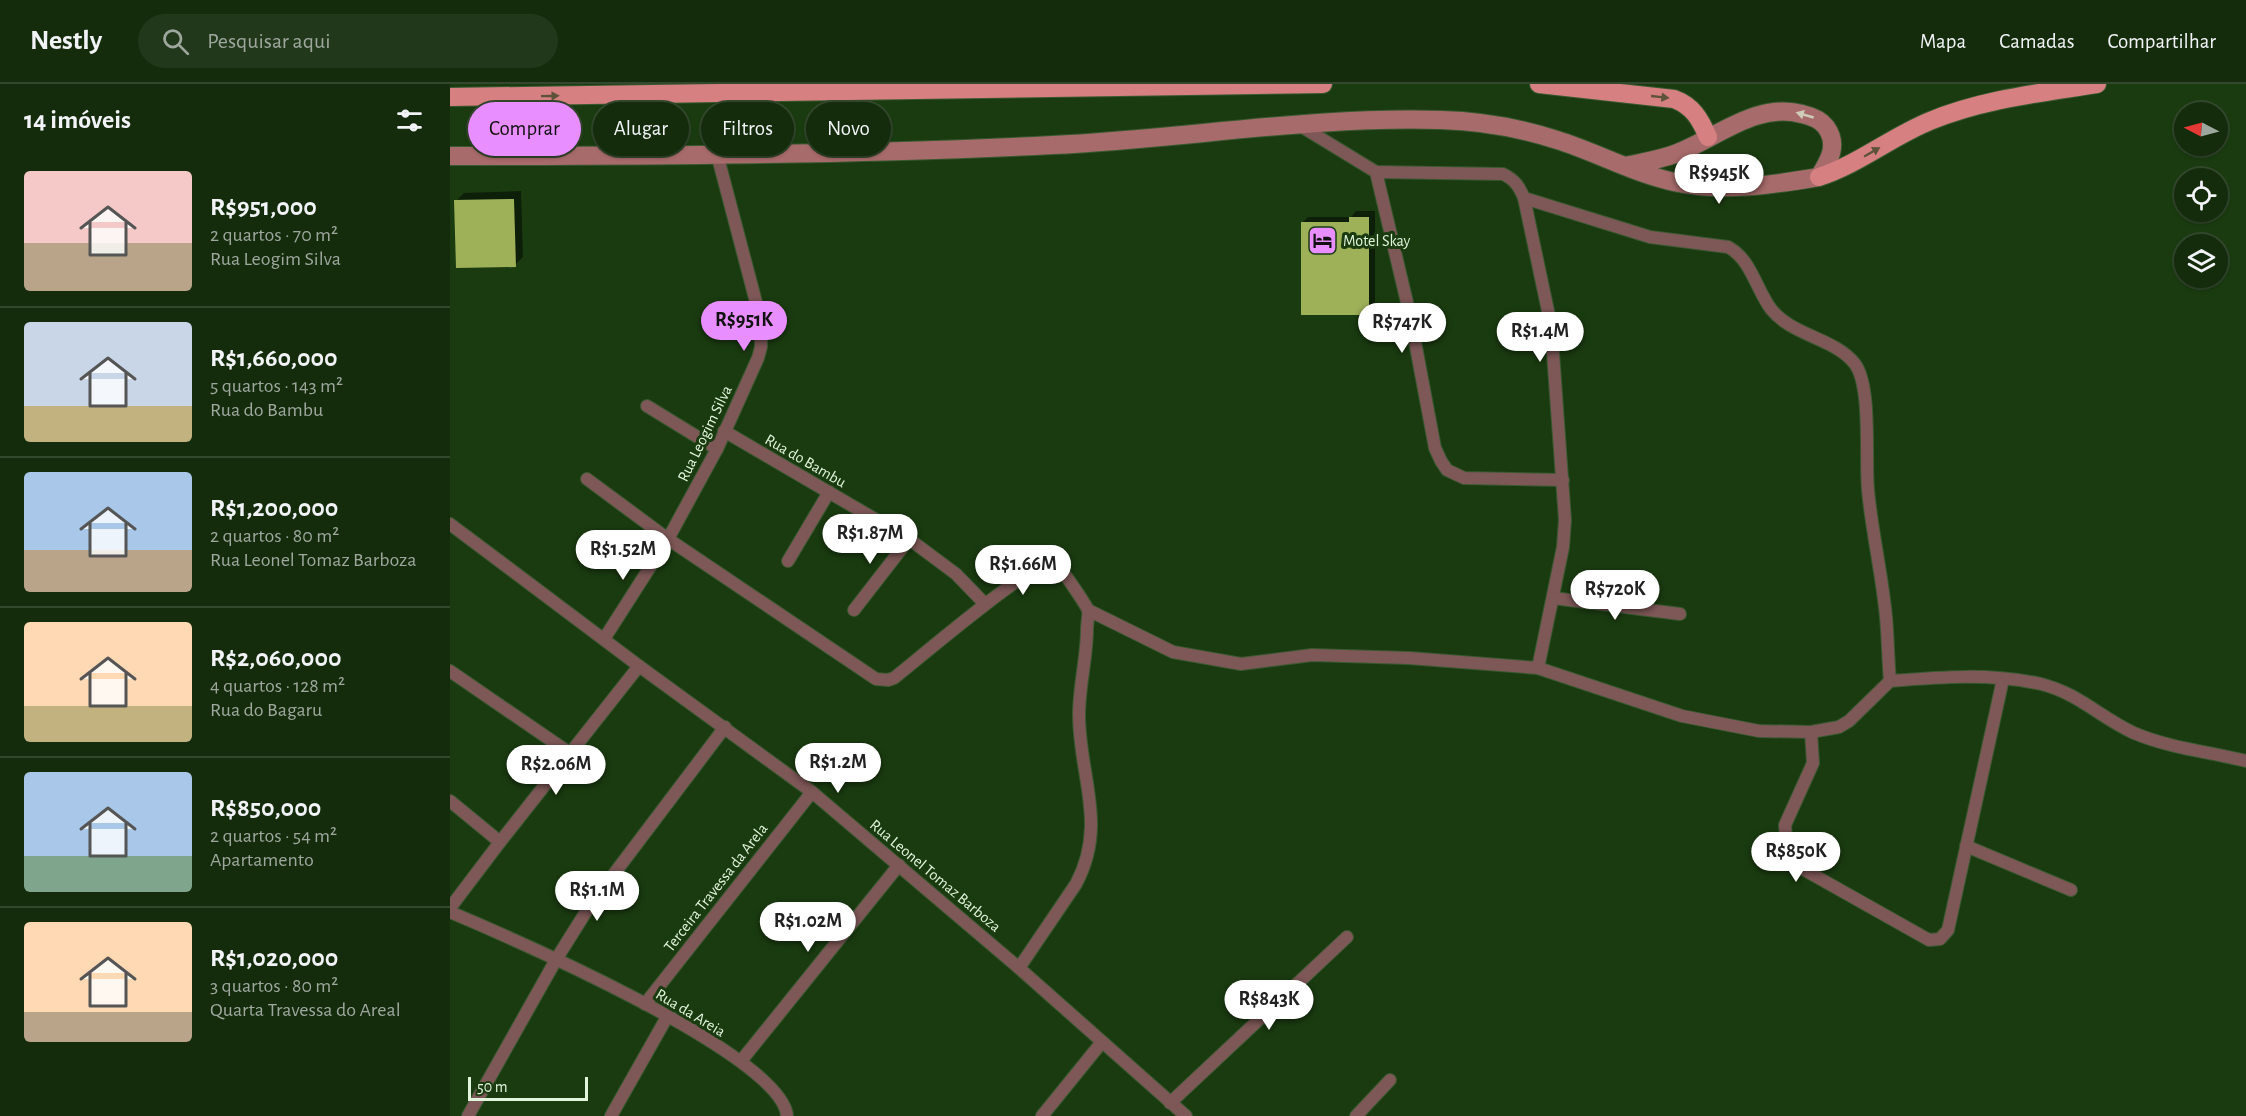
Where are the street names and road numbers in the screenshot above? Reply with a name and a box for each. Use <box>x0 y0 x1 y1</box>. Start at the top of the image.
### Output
street label: Rua Leogim Silva <box>675 383 735 484</box>
street label: Rua do Bambu <box>762 431 849 490</box>
street label: Rua Leonel Tomaz Barboza <box>867 817 1004 935</box>
street label: Terceira Travessa da Arela <box>661 820 771 955</box>
street label: Rua da Areia <box>653 986 728 1040</box>

